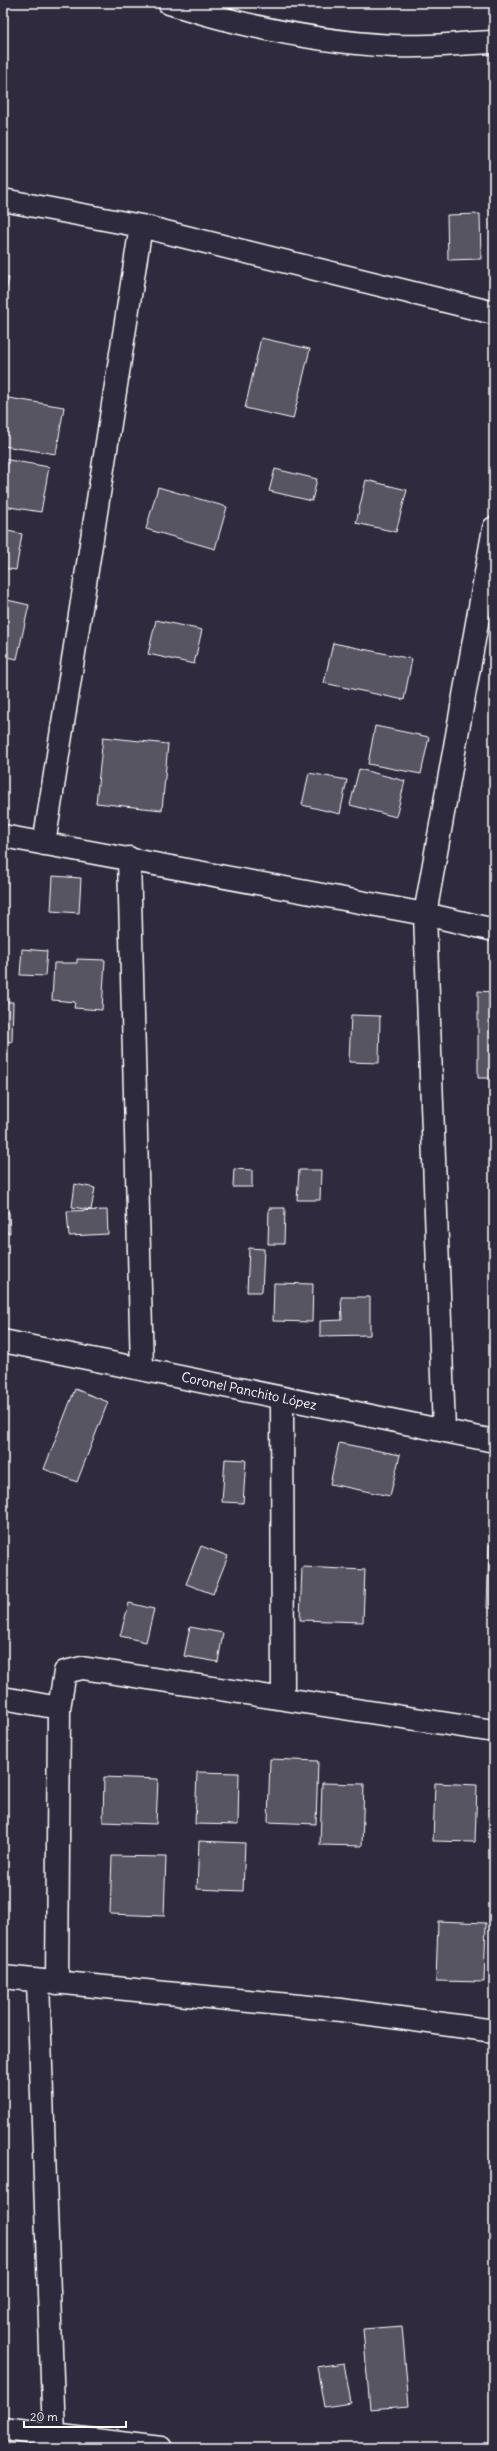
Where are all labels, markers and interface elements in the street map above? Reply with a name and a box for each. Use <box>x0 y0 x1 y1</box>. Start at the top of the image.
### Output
street label: Coronel Panchito López <box>180 1368 318 1414</box>
scale bar <box>24 2403 126 2429</box>
text: 20 m <box>30 2409 58 2424</box>

